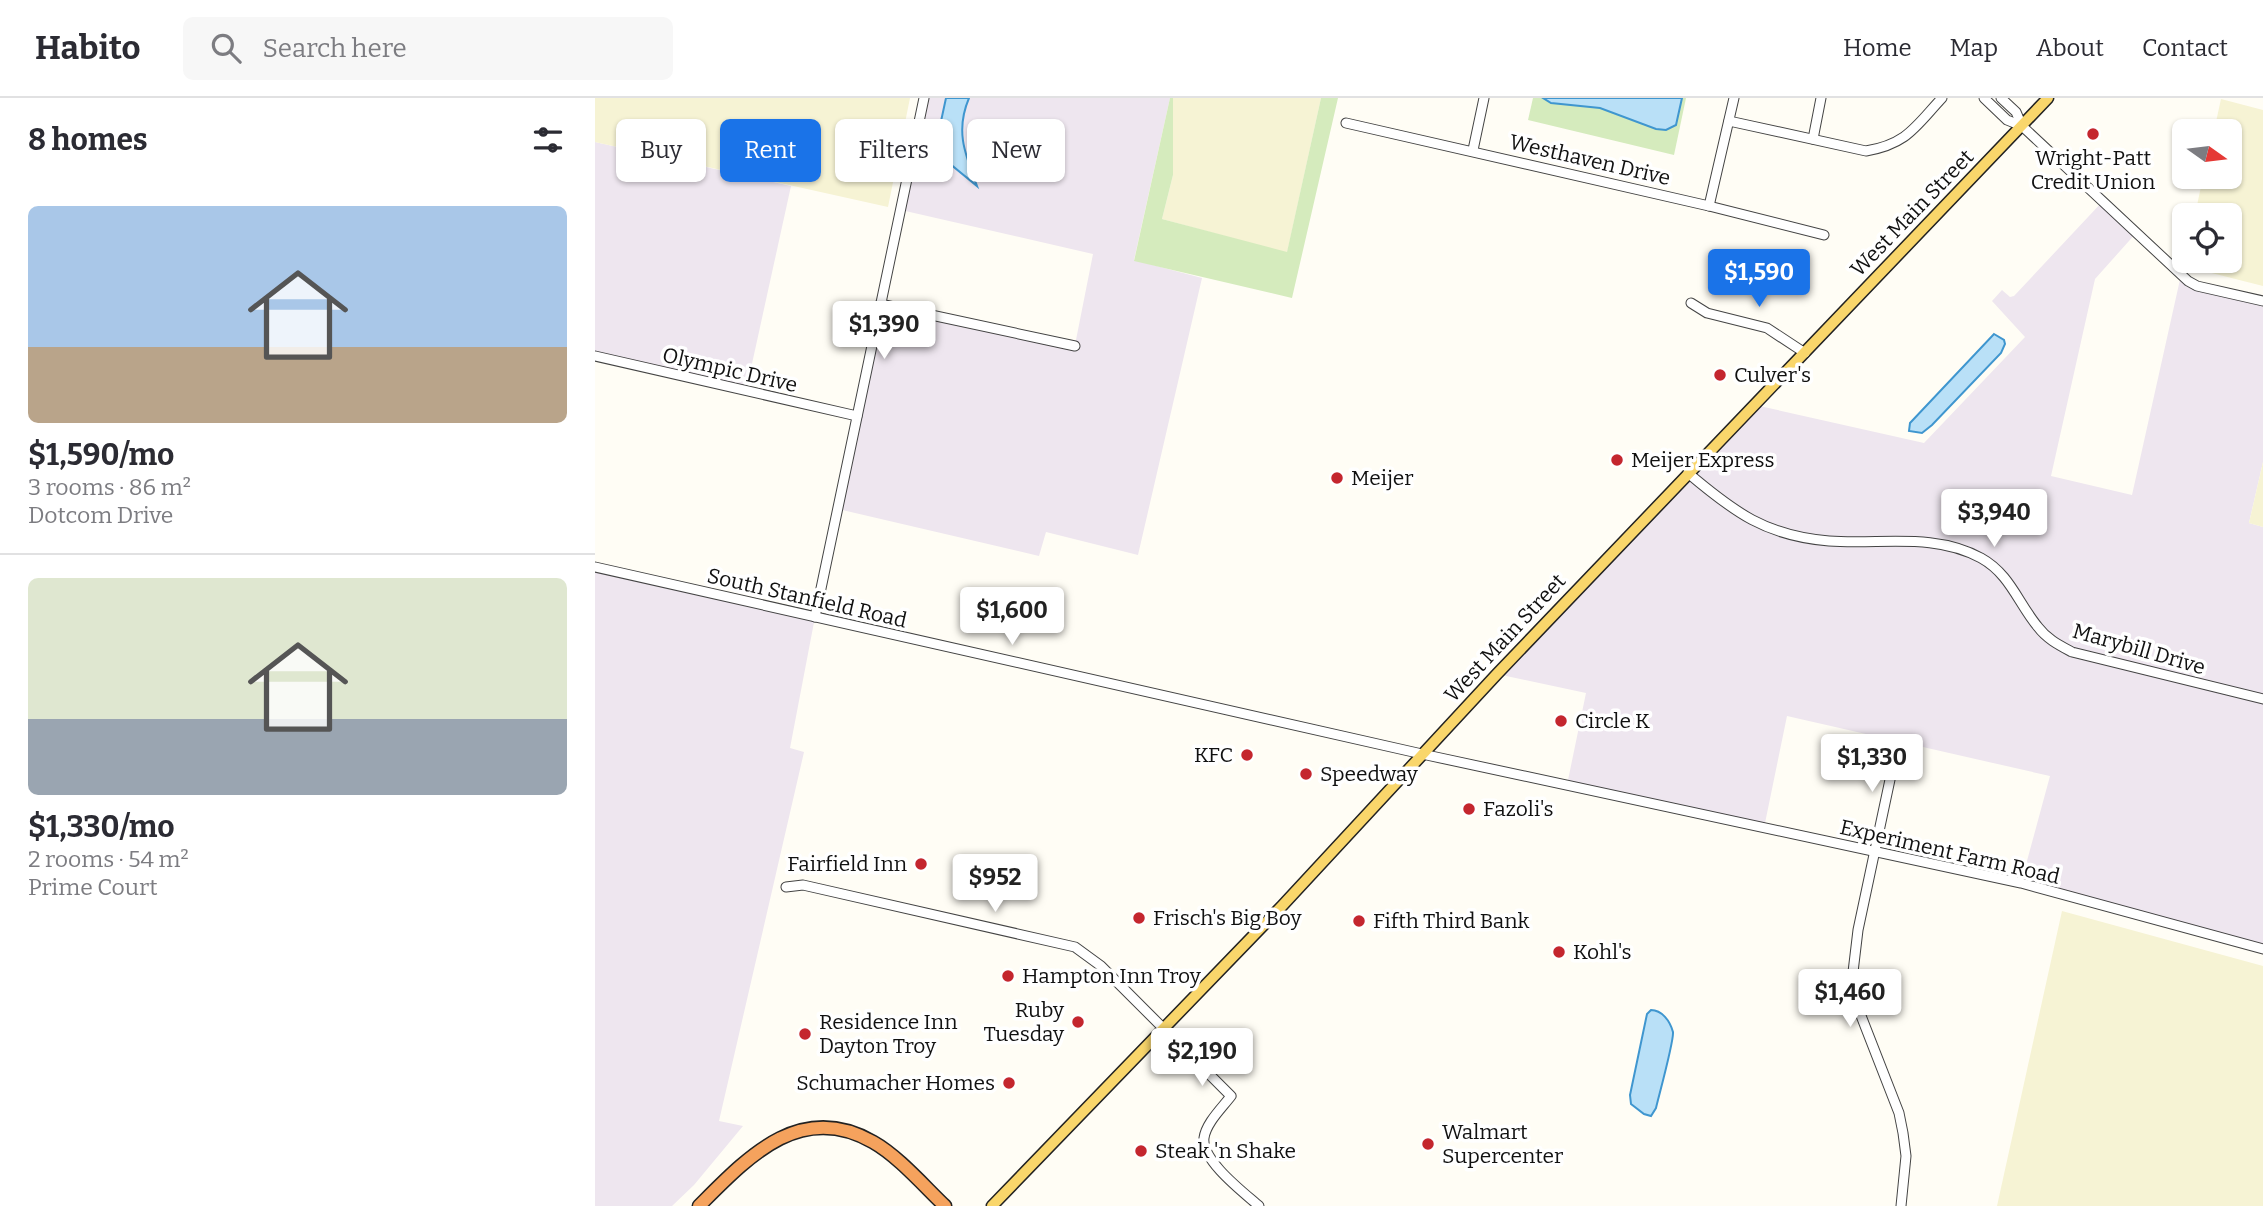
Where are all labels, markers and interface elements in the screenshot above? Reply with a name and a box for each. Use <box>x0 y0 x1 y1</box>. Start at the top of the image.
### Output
search box <box>183 17 673 80</box>
text: Habito <box>35 28 141 68</box>
icon: search <box>207 29 245 67</box>
text: Search here <box>263 33 407 64</box>
text: Home <box>1843 34 1912 62</box>
text: Map <box>1950 34 1998 62</box>
text: About <box>2036 34 2104 62</box>
text: Contact <box>2142 34 2228 62</box>
chip: Buy <box>616 119 706 182</box>
chip: Rent <box>720 119 821 182</box>
chip: Filters <box>835 119 953 182</box>
chip: New <box>967 119 1065 182</box>
north arrow <box>2172 119 2242 189</box>
map controls <box>2172 119 2242 273</box>
icon: filters <box>529 121 567 159</box>
text: 8 homes <box>28 122 148 158</box>
marker: Wright-Patt Credit Union <box>2085 126 2101 142</box>
street label: Westhaven Drive <box>1507 129 1673 191</box>
street label: West Main Street <box>1845 144 1979 282</box>
place label: Wright-Patt Credit Union <box>2031 145 2155 195</box>
button: locate <box>2172 203 2242 273</box>
pin: $1,590 <box>1702 250 1816 309</box>
icon: home <box>235 252 361 378</box>
text: $1,590 <box>1724 258 1794 286</box>
pin: $1,390 <box>827 302 941 361</box>
text: $1,390 <box>849 310 920 338</box>
street label: Olympic Drive <box>660 342 800 398</box>
place label: Culver's <box>1734 362 1811 388</box>
marker: Culver's <box>1712 367 1728 383</box>
text: $1,590/mo <box>28 437 174 473</box>
place label: Meijer Express <box>1631 447 1774 473</box>
marker: Meijer Express <box>1609 452 1625 468</box>
place label: Meijer <box>1351 465 1414 491</box>
marker: Meijer <box>1329 470 1345 486</box>
text: 3 rooms · 86 m² <box>28 473 191 501</box>
pin: $3,940 <box>1937 490 2051 549</box>
text: $3,940 <box>1957 498 2031 526</box>
text: Dotcom Drive <box>28 501 173 529</box>
street label: South Stanfield Road <box>705 562 909 634</box>
street label: West Main Street <box>1439 568 1571 708</box>
pin: $1,600 <box>955 588 1069 647</box>
text: $1,600 <box>976 596 1048 624</box>
street label: Marybill Drive <box>2070 618 2208 680</box>
icon: home <box>235 624 361 750</box>
place label: Circle K <box>1575 708 1650 734</box>
marker: Circle K <box>1553 713 1569 729</box>
pin: $1,330 <box>1815 734 1929 794</box>
place label: KFC <box>1194 742 1233 768</box>
text: $1,330 <box>1837 743 1907 771</box>
marker: KFC <box>1239 747 1255 763</box>
place label: Speedway <box>1320 761 1419 787</box>
marker: Speedway <box>1298 766 1314 782</box>
place label: Fazoli's <box>1483 796 1554 822</box>
marker: Fazoli's <box>1461 801 1477 817</box>
text: $1,330/mo <box>28 809 175 845</box>
street label: Experiment Farm Road <box>1837 814 2063 890</box>
text: 2 rooms · 54 m² <box>28 845 189 873</box>
place label: Fairfield Inn <box>787 851 907 877</box>
pin: $952 <box>954 854 1036 914</box>
marker: Fairfield Inn <box>913 856 929 872</box>
text: $952 <box>969 863 1021 891</box>
text: Prime Court <box>28 873 158 901</box>
place label: Frisch's Big Boy <box>1153 905 1302 931</box>
place label: Fifth Third Bank <box>1373 908 1530 934</box>
marker: Frisch's Big Boy <box>1131 910 1147 926</box>
marker: Fifth Third Bank <box>1351 913 1367 929</box>
place label: Kohl's <box>1573 939 1632 965</box>
marker: Kohl's <box>1551 944 1567 960</box>
place label: Hampton Inn Troy <box>1022 963 1202 989</box>
marker: Hampton Inn Troy <box>1000 968 1016 984</box>
pin: $1,460 <box>1793 970 1907 1029</box>
text: $1,460 <box>1814 978 1886 1006</box>
place label: Ruby Tuesday <box>983 997 1065 1047</box>
place label: Residence Inn Dayton Troy <box>819 1009 957 1059</box>
marker: Ruby Tuesday <box>1070 1014 1086 1030</box>
marker: Residence Inn Dayton Troy <box>797 1026 813 1042</box>
pin: $2,190 <box>1145 1028 1259 1088</box>
text: $2,190 <box>1167 1037 1237 1065</box>
place label: Schumacher Homes <box>796 1070 995 1096</box>
marker: Schumacher Homes <box>1001 1075 1017 1091</box>
place label: Walmart Supercenter <box>1442 1119 1563 1169</box>
marker: Walmart Supercenter <box>1420 1136 1436 1152</box>
place label: Steak 'n Shake <box>1155 1138 1296 1164</box>
marker: Steak 'n Shake <box>1133 1143 1149 1159</box>

